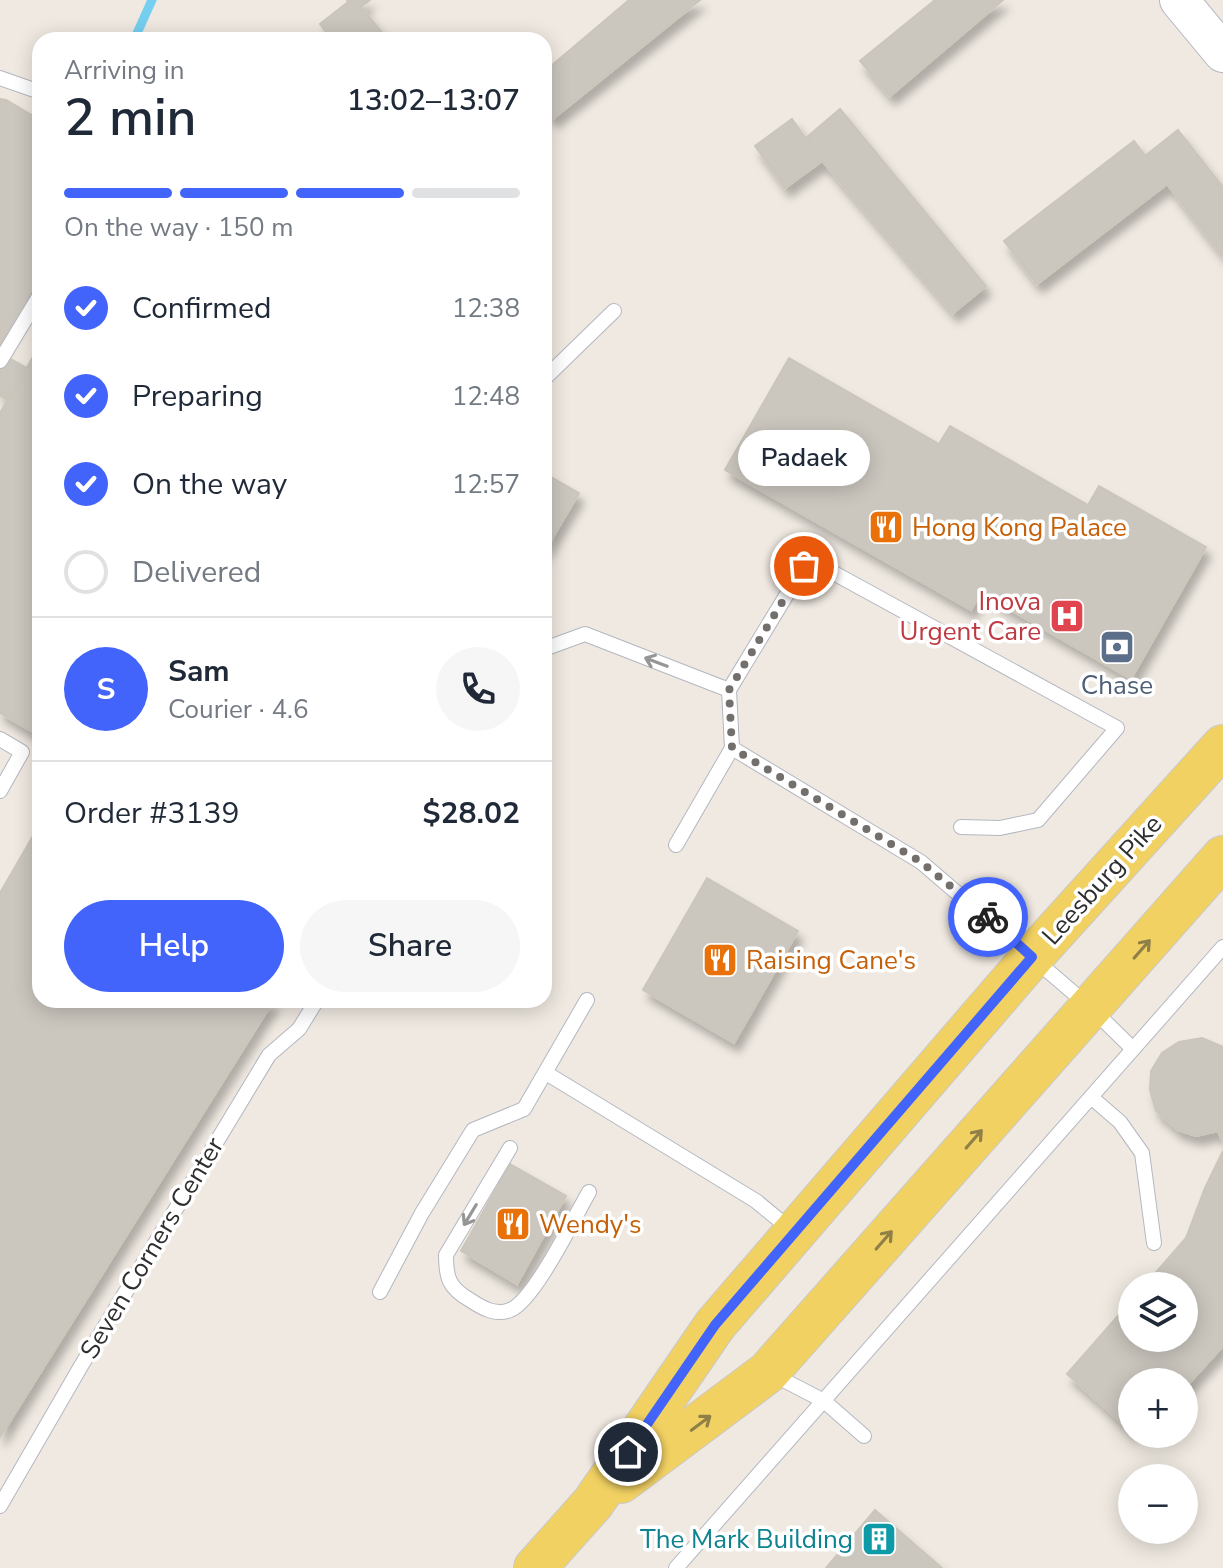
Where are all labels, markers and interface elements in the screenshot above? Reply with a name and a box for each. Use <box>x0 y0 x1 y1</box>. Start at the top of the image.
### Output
text: Arriving in <box>64 53 185 88</box>
text: 13:02–13:07 <box>347 80 520 121</box>
text: 2 min <box>64 82 197 153</box>
text: On the way · 150 m <box>64 210 293 245</box>
icon: check <box>64 286 108 330</box>
text: Confirmed <box>132 288 272 329</box>
text: 12:38 <box>452 291 520 326</box>
icon: check <box>64 374 108 418</box>
text: Preparing <box>132 376 263 417</box>
text: 12:48 <box>452 379 520 414</box>
callout: Padaek <box>738 430 870 486</box>
text: Padaek <box>761 440 847 475</box>
icon: check <box>64 462 108 506</box>
text: On the way <box>132 464 287 505</box>
text: 12:57 <box>452 467 520 502</box>
restaurant icon: Hong Kong Palace <box>867 508 905 546</box>
place label: Hong Kong Palace <box>912 510 1127 545</box>
pin <box>770 532 838 600</box>
icon: bag <box>782 544 826 588</box>
text: Delivered <box>132 552 261 593</box>
place label: Inova Urgent Care <box>899 584 1041 649</box>
hospital icon: Inova Urgent Care <box>1048 597 1086 635</box>
bank icon: Chase <box>1098 628 1136 666</box>
button: phone <box>436 647 520 731</box>
text: Sam <box>168 651 230 692</box>
one-way arrow <box>645 654 669 668</box>
place label: Chase <box>1081 668 1153 703</box>
text: S <box>97 669 115 710</box>
text: Courier · 4.6 <box>168 692 309 727</box>
text: Order #3139 <box>64 793 239 834</box>
text: $28.02 <box>423 793 520 834</box>
street label: Leesburg Pike <box>1034 807 1170 953</box>
courier <box>948 877 1028 957</box>
icon: bike <box>966 895 1010 939</box>
button: Help <box>64 900 284 992</box>
button: Share <box>300 900 520 992</box>
one-way arrow <box>1133 939 1151 959</box>
restaurant icon: Raising Cane's <box>701 941 739 979</box>
place label: Raising Cane's <box>746 943 916 978</box>
street label: Seven Corners Center <box>72 1130 232 1365</box>
one-way arrow <box>964 1130 982 1150</box>
one-way arrow <box>462 1203 478 1226</box>
restaurant icon: Wendy's <box>494 1205 532 1243</box>
place label: Wendy's <box>539 1207 641 1242</box>
one-way arrow <box>875 1231 893 1251</box>
map controls <box>1118 1272 1198 1544</box>
button: layers <box>1118 1272 1198 1352</box>
button: + <box>1118 1368 1198 1448</box>
one-way arrow <box>689 1414 711 1431</box>
pin <box>594 1418 662 1486</box>
icon: home <box>606 1430 650 1474</box>
button: − <box>1118 1464 1198 1544</box>
building icon: The Mark Building <box>860 1520 898 1558</box>
place label: The Mark Building <box>640 1522 853 1557</box>

